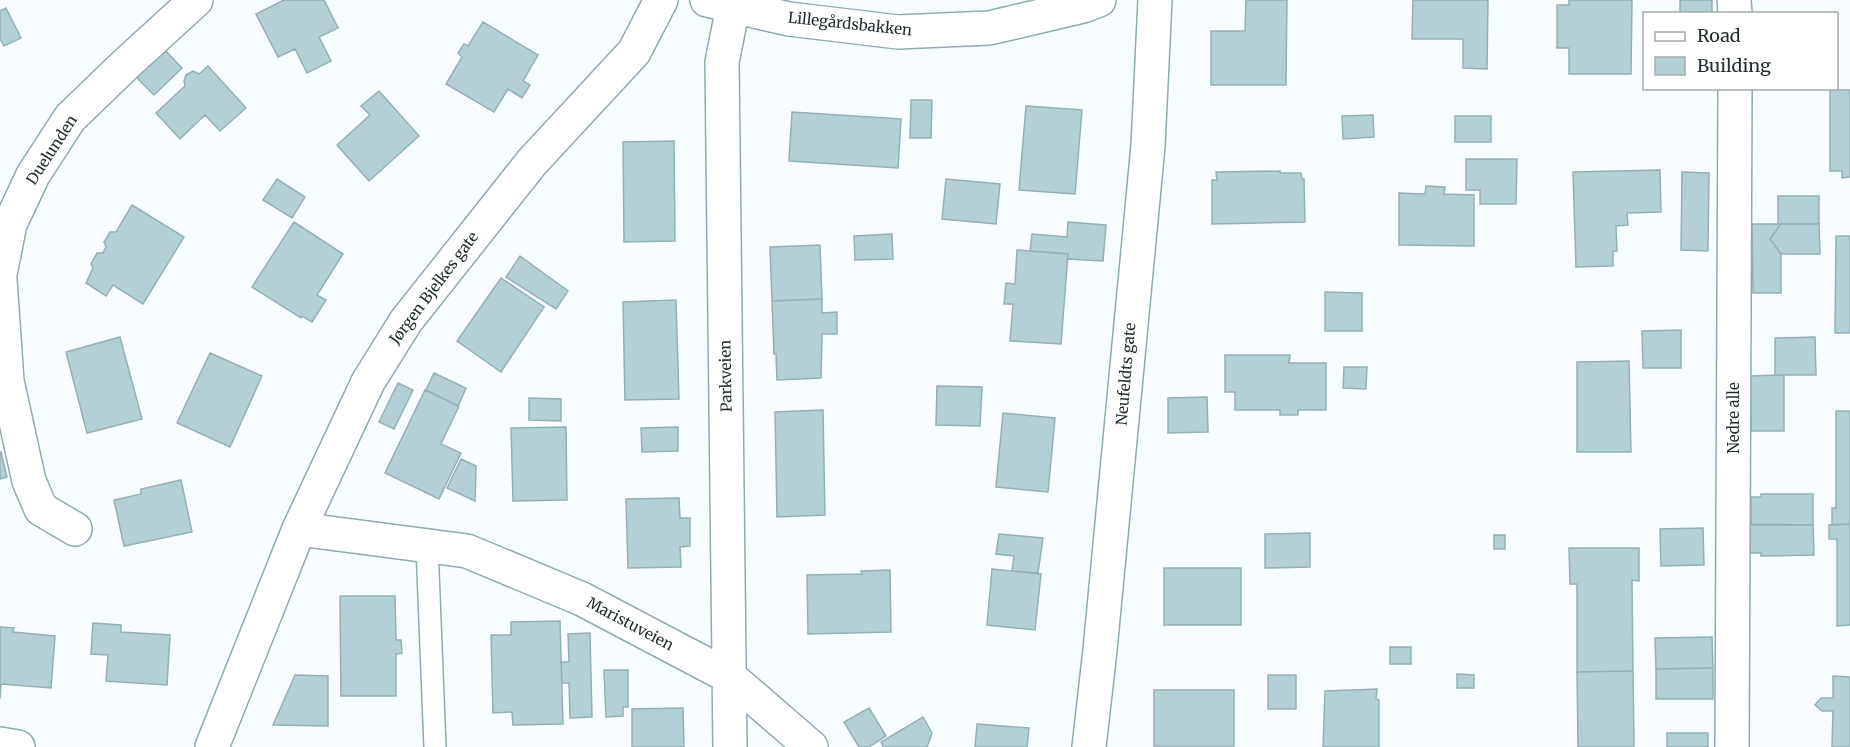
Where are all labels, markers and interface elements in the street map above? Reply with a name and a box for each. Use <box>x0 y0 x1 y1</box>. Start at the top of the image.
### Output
street label: Lillegårdsbakken <box>787 8 913 39</box>
legend <box>1643 12 1838 90</box>
text: Road <box>1697 24 1741 47</box>
text: Building <box>1697 54 1771 77</box>
street label: Duelunden <box>22 111 81 188</box>
street label: Jørgen Bjelkes gate <box>384 228 482 349</box>
street label: Neufeldts gate <box>1112 322 1139 426</box>
street label: Parkveien <box>715 340 736 412</box>
street label: Nedre alle <box>1724 382 1743 454</box>
street label: Maristuveien <box>583 593 677 654</box>

